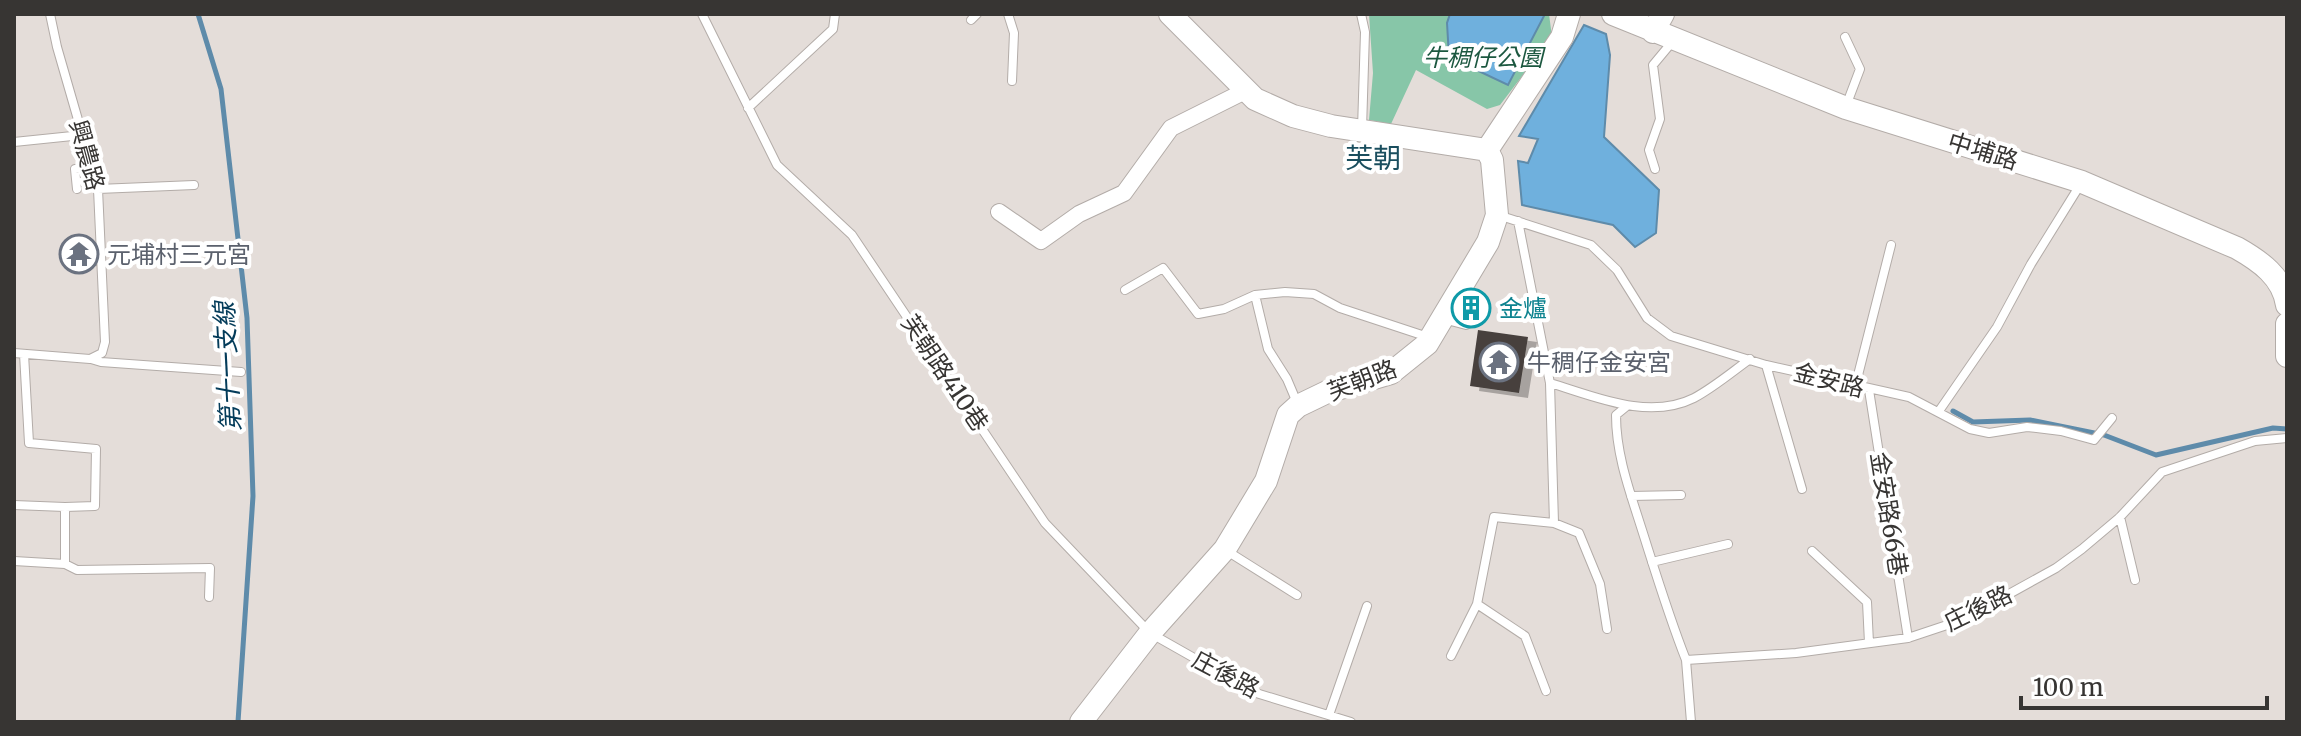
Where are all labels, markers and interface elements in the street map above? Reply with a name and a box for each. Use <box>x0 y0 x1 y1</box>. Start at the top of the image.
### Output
park label: 牛稠仔公園 <box>1423 42 1546 73</box>
street label: 興農路 <box>63 116 111 194</box>
street label: 中埔路 <box>1944 126 2022 176</box>
district label: 芙朝 <box>1345 140 1401 176</box>
temple icon: 元埔村三元宮 <box>58 233 100 275</box>
place label: 元埔村三元宮 <box>107 239 251 270</box>
building icon: 金爐 <box>1450 287 1492 329</box>
place label: 金爐 <box>1499 293 1547 324</box>
water label: 第十一支線 <box>207 298 247 433</box>
street label: 芙朝路410巷 <box>895 309 995 437</box>
temple icon: 牛稠仔金安宮 <box>1478 341 1520 383</box>
place label: 牛稠仔金安宮 <box>1527 347 1671 378</box>
street label: 芙朝路 <box>1323 353 1401 407</box>
street label: 金安路 <box>1790 356 1868 404</box>
street label: 金安路66巷 <box>1864 450 1914 578</box>
street label: 庄後路 <box>1939 578 2017 638</box>
street label: 庄後路 <box>1187 643 1265 705</box>
scale bar <box>2021 660 2267 710</box>
text: 100 m <box>2033 672 2104 703</box>

